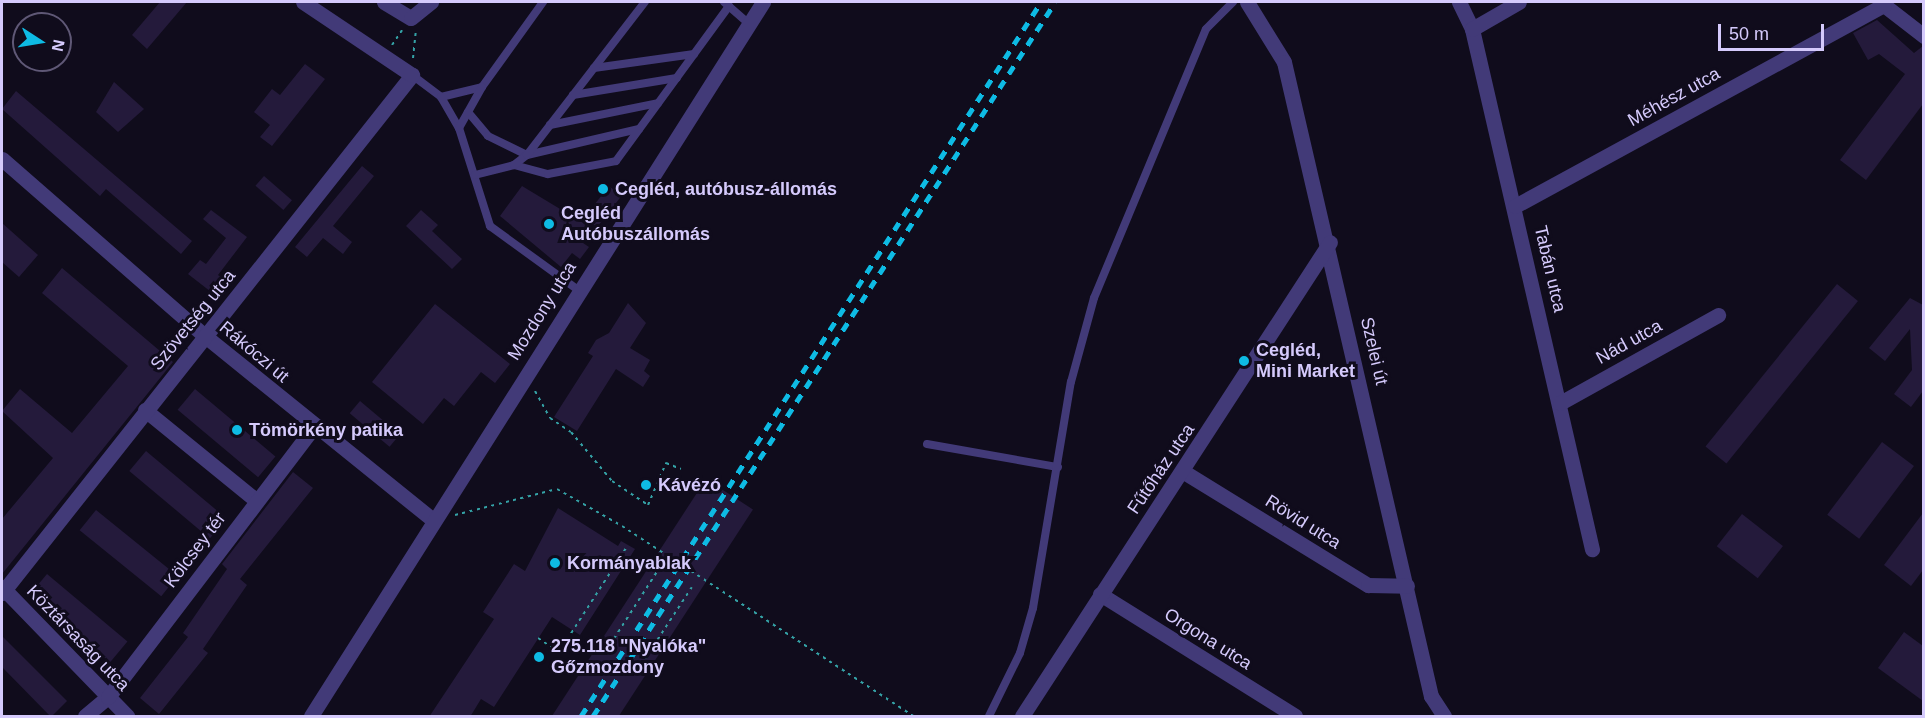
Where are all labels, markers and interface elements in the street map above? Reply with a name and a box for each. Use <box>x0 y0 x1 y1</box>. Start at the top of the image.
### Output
north arrow <box>12 12 72 72</box>
scale bar <box>1721 12 1828 50</box>
text: 50 m <box>1729 24 1769 44</box>
text: N <box>49 38 68 53</box>
street label: Méhész utca <box>1624 63 1724 131</box>
place label: Cegléd, autóbusz-állomás <box>615 178 837 200</box>
marker: Cegléd, autóbusz-állomás <box>596 182 610 196</box>
place label: Cegléd Autóbuszállomás <box>561 203 710 246</box>
marker: Cegléd Autóbuszállomás <box>542 217 556 231</box>
street label: Tabán utca <box>1530 224 1570 314</box>
street label: Mozdony utca <box>503 258 581 364</box>
street label: Szövetség utca <box>146 265 240 375</box>
street label: Szelei út <box>1356 315 1392 387</box>
street label: Nád utca <box>1592 315 1666 369</box>
street label: Rákóczi út <box>215 317 293 387</box>
place label: Cegléd, Mini Market <box>1256 340 1355 382</box>
marker: Cegléd, Mini Market <box>1237 354 1251 368</box>
place label: Tömörkény patika <box>249 419 403 441</box>
street label: Fűtőház utca <box>1123 420 1199 518</box>
marker: Tömörkény patika <box>230 423 244 437</box>
place label: Kávézó <box>658 474 721 496</box>
marker: Kávézó <box>639 478 653 492</box>
street label: Rövid utca <box>1261 490 1345 554</box>
street label: Kölcsey tér <box>160 508 230 592</box>
place label: Kormányablak <box>567 552 691 574</box>
marker: Kormányablak <box>548 556 562 570</box>
street label: Köztársaság utca <box>22 580 134 696</box>
street label: Orgona utca <box>1160 604 1256 674</box>
place label: 275.118 "Nyalóka" Gőzmozdony <box>551 636 706 678</box>
marker: 275.118 "Nyalóka" Gőzmozdony <box>532 650 546 664</box>

